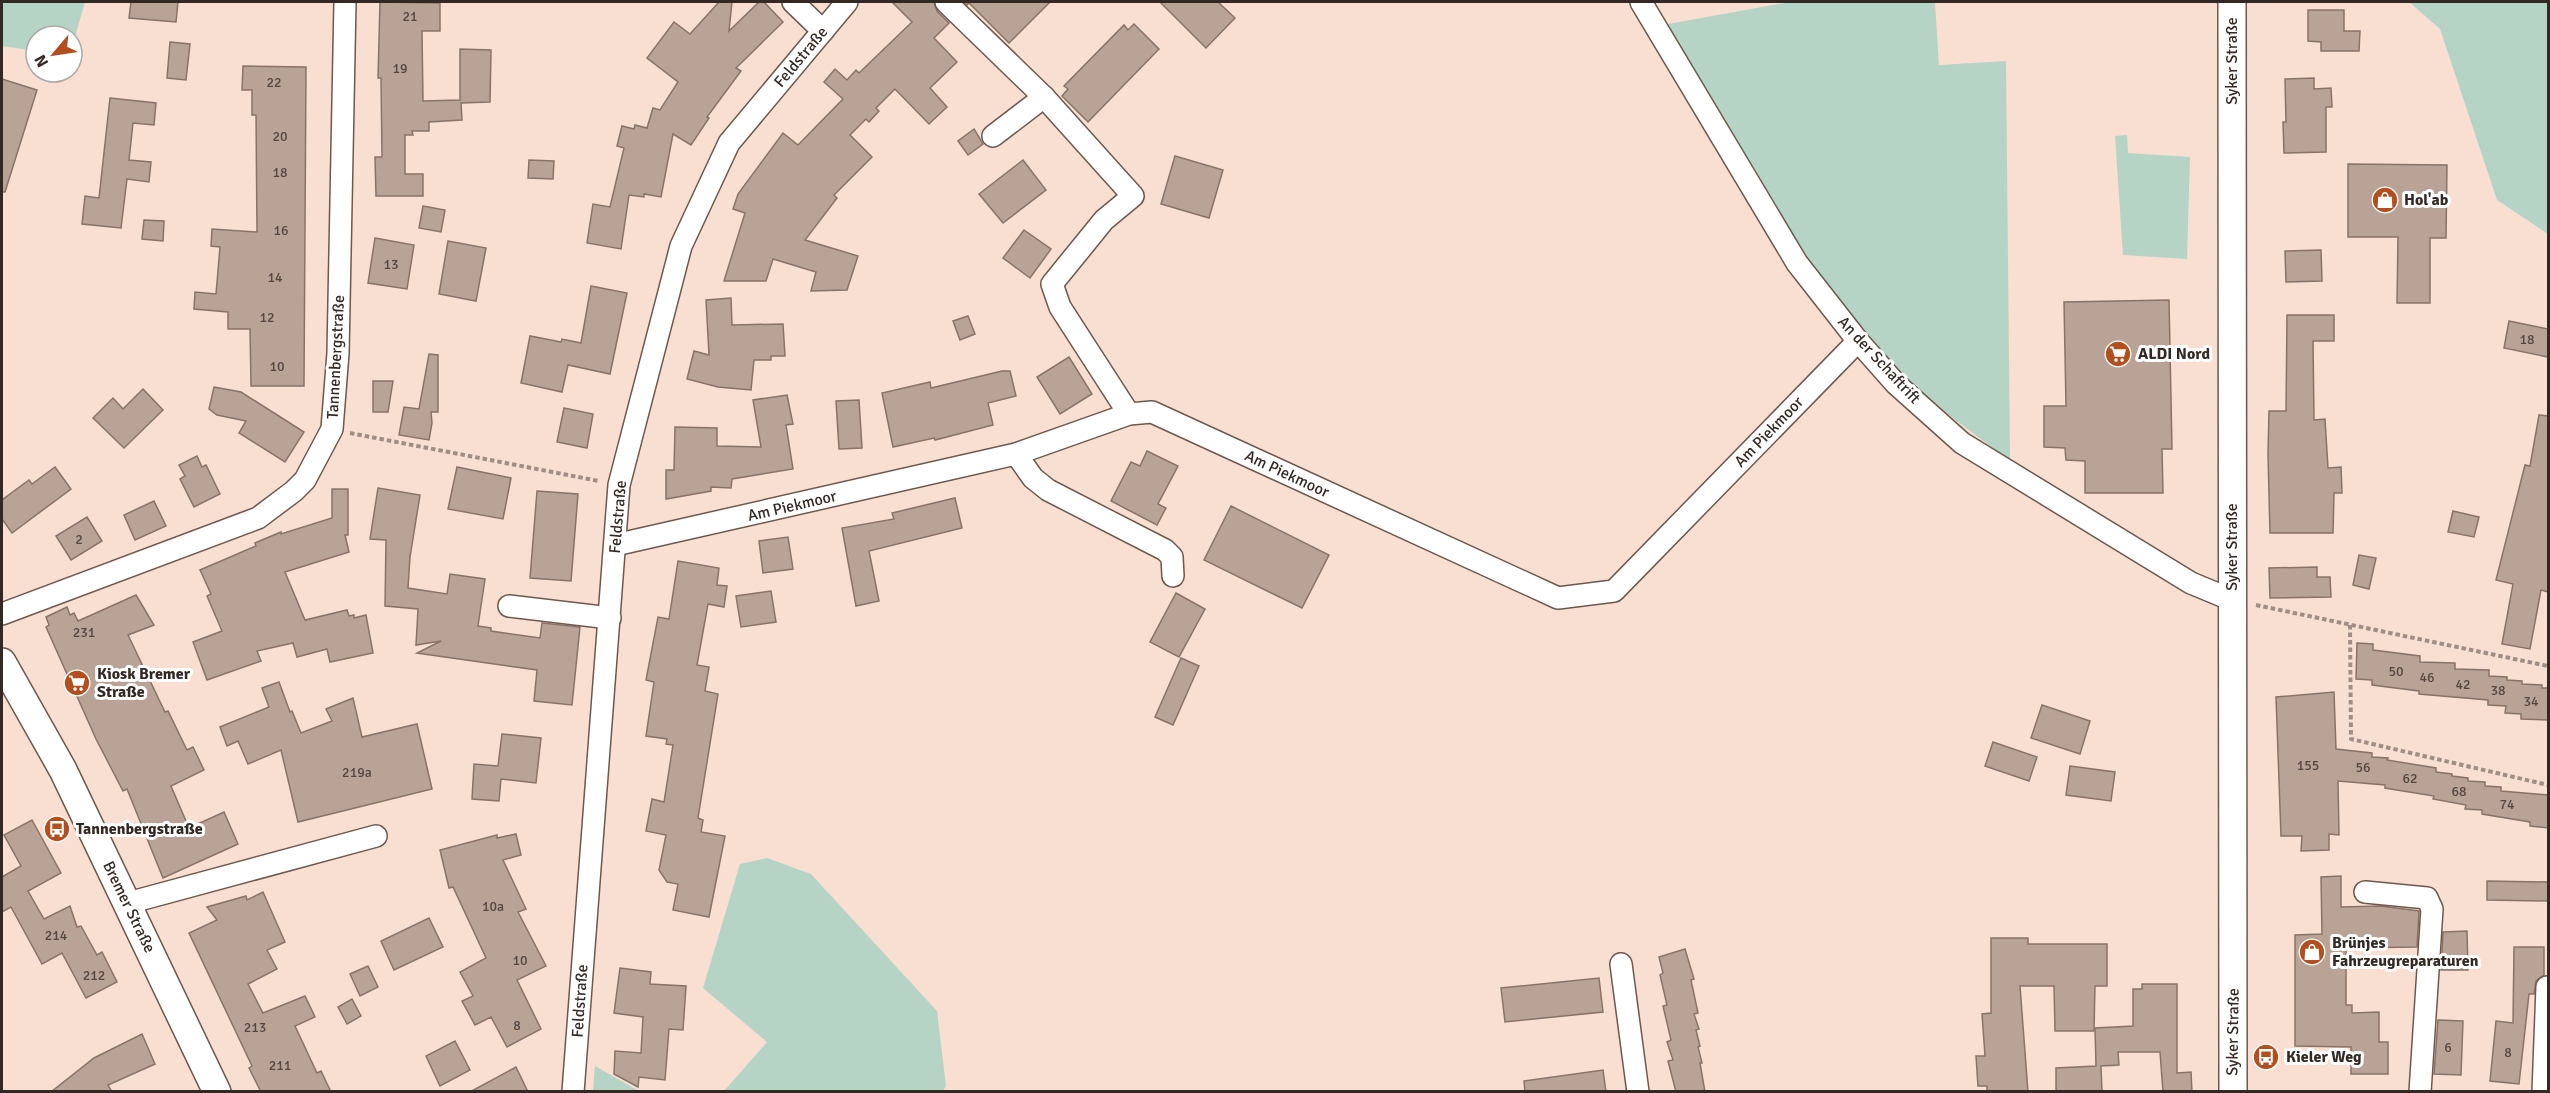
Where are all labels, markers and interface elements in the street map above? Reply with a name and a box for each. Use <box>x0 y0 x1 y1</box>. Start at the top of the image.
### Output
house number: 21 <box>402 8 418 25</box>
street label: Syker Straße <box>2222 17 2242 105</box>
street label: Feldstraße <box>770 22 832 92</box>
north arrow <box>24 24 84 84</box>
text: N <box>30 51 53 71</box>
house number: 19 <box>392 60 408 77</box>
house number: 22 <box>266 74 282 91</box>
house number: 20 <box>272 128 288 145</box>
house number: 18 <box>272 164 288 181</box>
shop icon: Hol'ab <box>2370 185 2400 215</box>
place label: Hol'ab <box>2404 190 2449 210</box>
house number: 16 <box>273 222 289 239</box>
house number: 13 <box>383 256 399 273</box>
house number: 14 <box>267 269 283 286</box>
street label: Tannenbergstraße <box>323 294 349 420</box>
house number: 12 <box>259 309 275 326</box>
street label: An der Schaftrift <box>1833 312 1925 408</box>
house number: 18 <box>2519 331 2535 348</box>
supermarket icon: ALDI Nord <box>2103 339 2133 369</box>
place label: ALDI Nord <box>2138 344 2210 364</box>
house number: 10 <box>269 358 285 375</box>
street label: Am Piekmoor <box>1730 392 1808 472</box>
street label: Am Piekmoor <box>1242 446 1332 502</box>
street label: Feldstraße <box>605 480 631 554</box>
street label: Am Piekmoor <box>746 486 839 526</box>
street label: Syker Straße <box>2222 503 2242 591</box>
house number: 2 <box>75 531 83 548</box>
house number: 231 <box>73 624 95 641</box>
house number: 50 <box>2388 663 2404 680</box>
place label: Kiosk Bremer Straße <box>97 664 191 702</box>
supermarket icon: Kiosk Bremer Straße <box>62 668 92 698</box>
house number: 46 <box>2419 669 2435 686</box>
house number: 42 <box>2455 676 2471 693</box>
house number: 38 <box>2490 682 2506 699</box>
house number: 34 <box>2523 693 2539 710</box>
house number: 155 <box>2297 757 2319 774</box>
house number: 56 <box>2355 759 2371 776</box>
house number: 219a <box>342 764 372 781</box>
house number: 62 <box>2402 770 2418 787</box>
house number: 68 <box>2451 783 2467 800</box>
house number: 74 <box>2499 796 2515 813</box>
bus stop icon: Tannenbergstraße <box>42 814 72 844</box>
place label: Tannenbergstraße <box>76 819 203 839</box>
street label: Bremer Straße <box>98 858 160 956</box>
house number: 10a <box>482 898 504 915</box>
house number: 214 <box>45 927 68 944</box>
place label: Brünjes Fahrzeugreparaturen <box>2332 933 2479 971</box>
shop icon: Brünjes Fahrzeugreparaturen <box>2297 937 2327 967</box>
house number: 10 <box>512 952 528 969</box>
street label: Feldstraße <box>567 964 593 1038</box>
house number: 212 <box>83 967 105 984</box>
street label: Syker Straße <box>2222 988 2244 1076</box>
house number: 8 <box>513 1017 521 1034</box>
house number: 213 <box>244 1019 266 1036</box>
house number: 6 <box>2444 1039 2452 1056</box>
bus stop icon: Kieler Weg <box>2251 1042 2281 1072</box>
house number: 8 <box>2504 1044 2512 1061</box>
place label: Kieler Weg <box>2286 1047 2362 1067</box>
house number: 211 <box>269 1057 291 1074</box>

